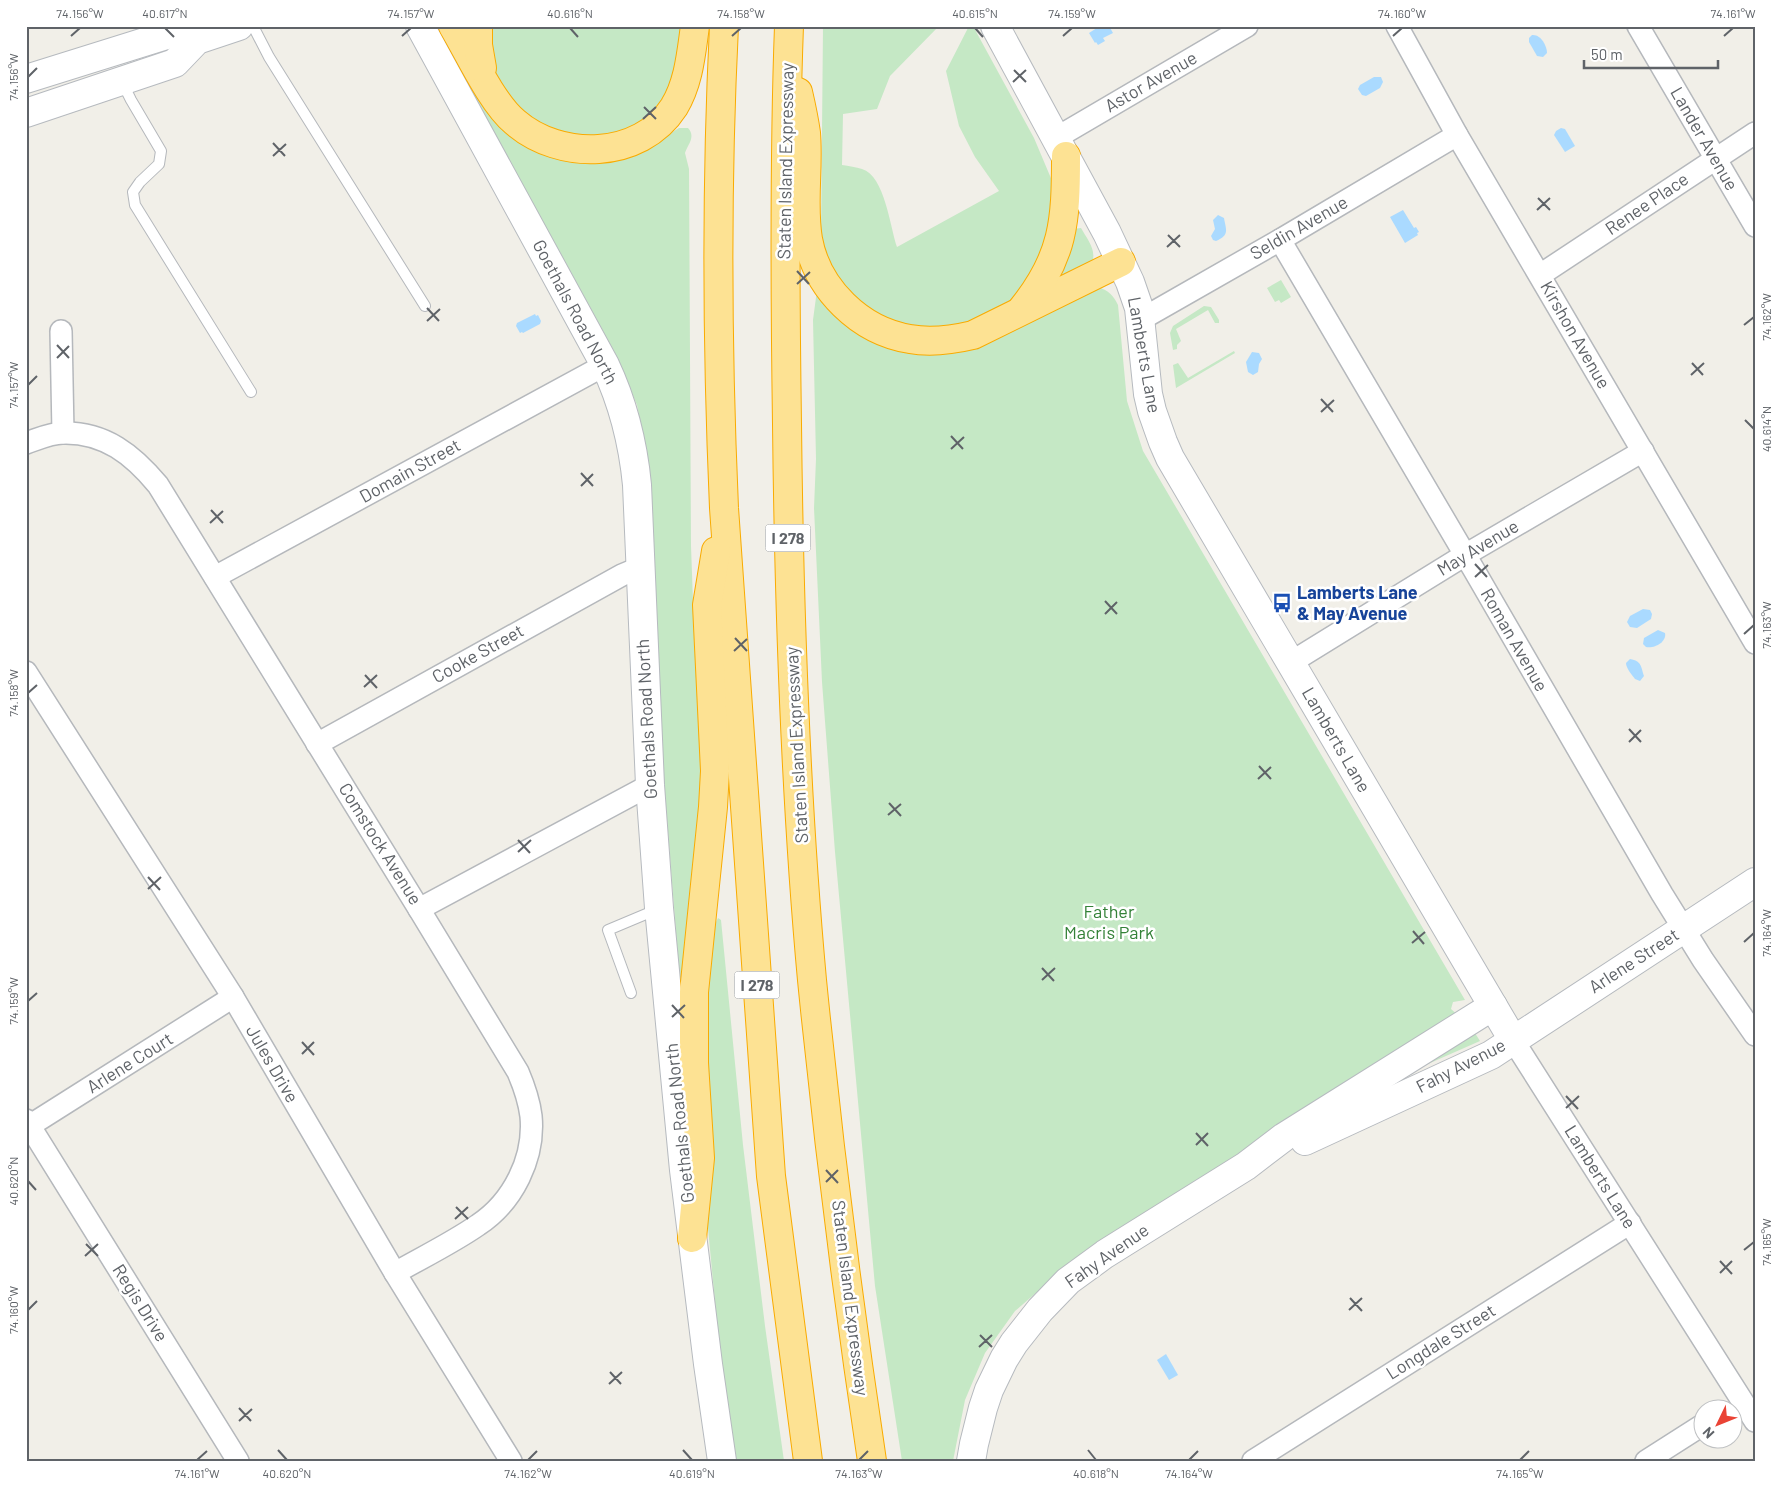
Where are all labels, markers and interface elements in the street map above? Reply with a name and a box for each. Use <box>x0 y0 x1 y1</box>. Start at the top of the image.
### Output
text: 74.156°W <box>56 6 104 20</box>
text: 40.617°N <box>142 6 188 20</box>
text: 74.157°W <box>388 6 435 20</box>
text: 40.616°N <box>547 6 593 20</box>
text: 74.158°W <box>717 6 765 20</box>
text: 40.615°N <box>952 6 998 20</box>
text: 74.159°W <box>1048 6 1096 20</box>
text: 74.160°W <box>1378 6 1426 20</box>
text: 74.161°W <box>1710 6 1756 20</box>
scale bar <box>1584 38 1717 70</box>
text: 50 m <box>1591 45 1623 63</box>
street label: Astor Avenue <box>1100 46 1201 116</box>
text: 74.156°W <box>6 53 20 101</box>
street label: Staten Island Expressway <box>772 62 798 260</box>
street label: Lander Avenue <box>1666 83 1743 194</box>
street label: Renee Place <box>1601 167 1692 239</box>
street label: Seldin Avenue <box>1246 190 1351 264</box>
street label: Goethals Road North <box>528 235 623 388</box>
street label: Kirshon Avenue <box>1536 277 1616 392</box>
text: 74.162°W <box>1759 293 1773 341</box>
street label: Lamberts Lane <box>1124 295 1166 415</box>
text: 74.157°W <box>6 361 20 408</box>
text: 40.614°N <box>1759 406 1773 452</box>
street label: Domain Street <box>355 433 464 507</box>
street label: May Avenue <box>1433 514 1522 580</box>
road number: I 278 <box>766 524 810 552</box>
place label: Lamberts Lane & May Avenue <box>1297 581 1418 624</box>
street label: Roman Avenue <box>1476 584 1553 695</box>
bus stop icon: Lamberts Lane & May Avenue <box>1271 592 1293 614</box>
text: 74.163°W <box>1759 601 1773 649</box>
street label: Cooke Street <box>428 619 527 687</box>
street label: Goethals Road North <box>631 638 661 800</box>
street label: Staten Island Expressway <box>780 646 812 844</box>
text: 74.158°W <box>6 669 20 717</box>
street label: Lamberts Lane <box>1298 683 1376 796</box>
street label: Comstock Avenue <box>335 778 427 908</box>
park label: Father Macris Park <box>1064 900 1154 943</box>
text: 74.164°W <box>1759 909 1773 957</box>
street label: Arlene Street <box>1584 923 1683 997</box>
road number: I 278 <box>734 972 780 998</box>
text: 74.159°W <box>6 977 20 1025</box>
street label: Jules Drive <box>242 1021 304 1106</box>
street label: Arlene Court <box>82 1027 177 1097</box>
street label: Fahy Avenue <box>1412 1033 1509 1097</box>
street label: Goethals Road North <box>660 1042 698 1204</box>
street label: Lamberts Lane <box>1560 1121 1641 1232</box>
text: 40.620°N <box>6 1157 20 1205</box>
street label: Staten Island Expressway <box>828 1199 874 1397</box>
street label: Fahy Avenue <box>1060 1218 1153 1292</box>
text: 74.165°W <box>1759 1218 1773 1266</box>
street label: Regis Drive <box>108 1260 173 1345</box>
text: 74.160°W <box>6 1286 20 1334</box>
street label: Longdale Street <box>1382 1299 1499 1384</box>
north arrow <box>1694 1400 1744 1450</box>
text: N <box>1699 1424 1718 1442</box>
text: 74.161°W <box>174 1466 220 1480</box>
text: 40.620°N <box>263 1466 311 1480</box>
text: 74.162°W <box>504 1466 552 1480</box>
text: 40.619°N <box>669 1466 715 1480</box>
text: 74.163°W <box>835 1466 883 1480</box>
text: 40.618°N <box>1073 1466 1119 1480</box>
text: 74.164°W <box>1165 1466 1213 1480</box>
text: 74.165°W <box>1496 1466 1544 1480</box>

